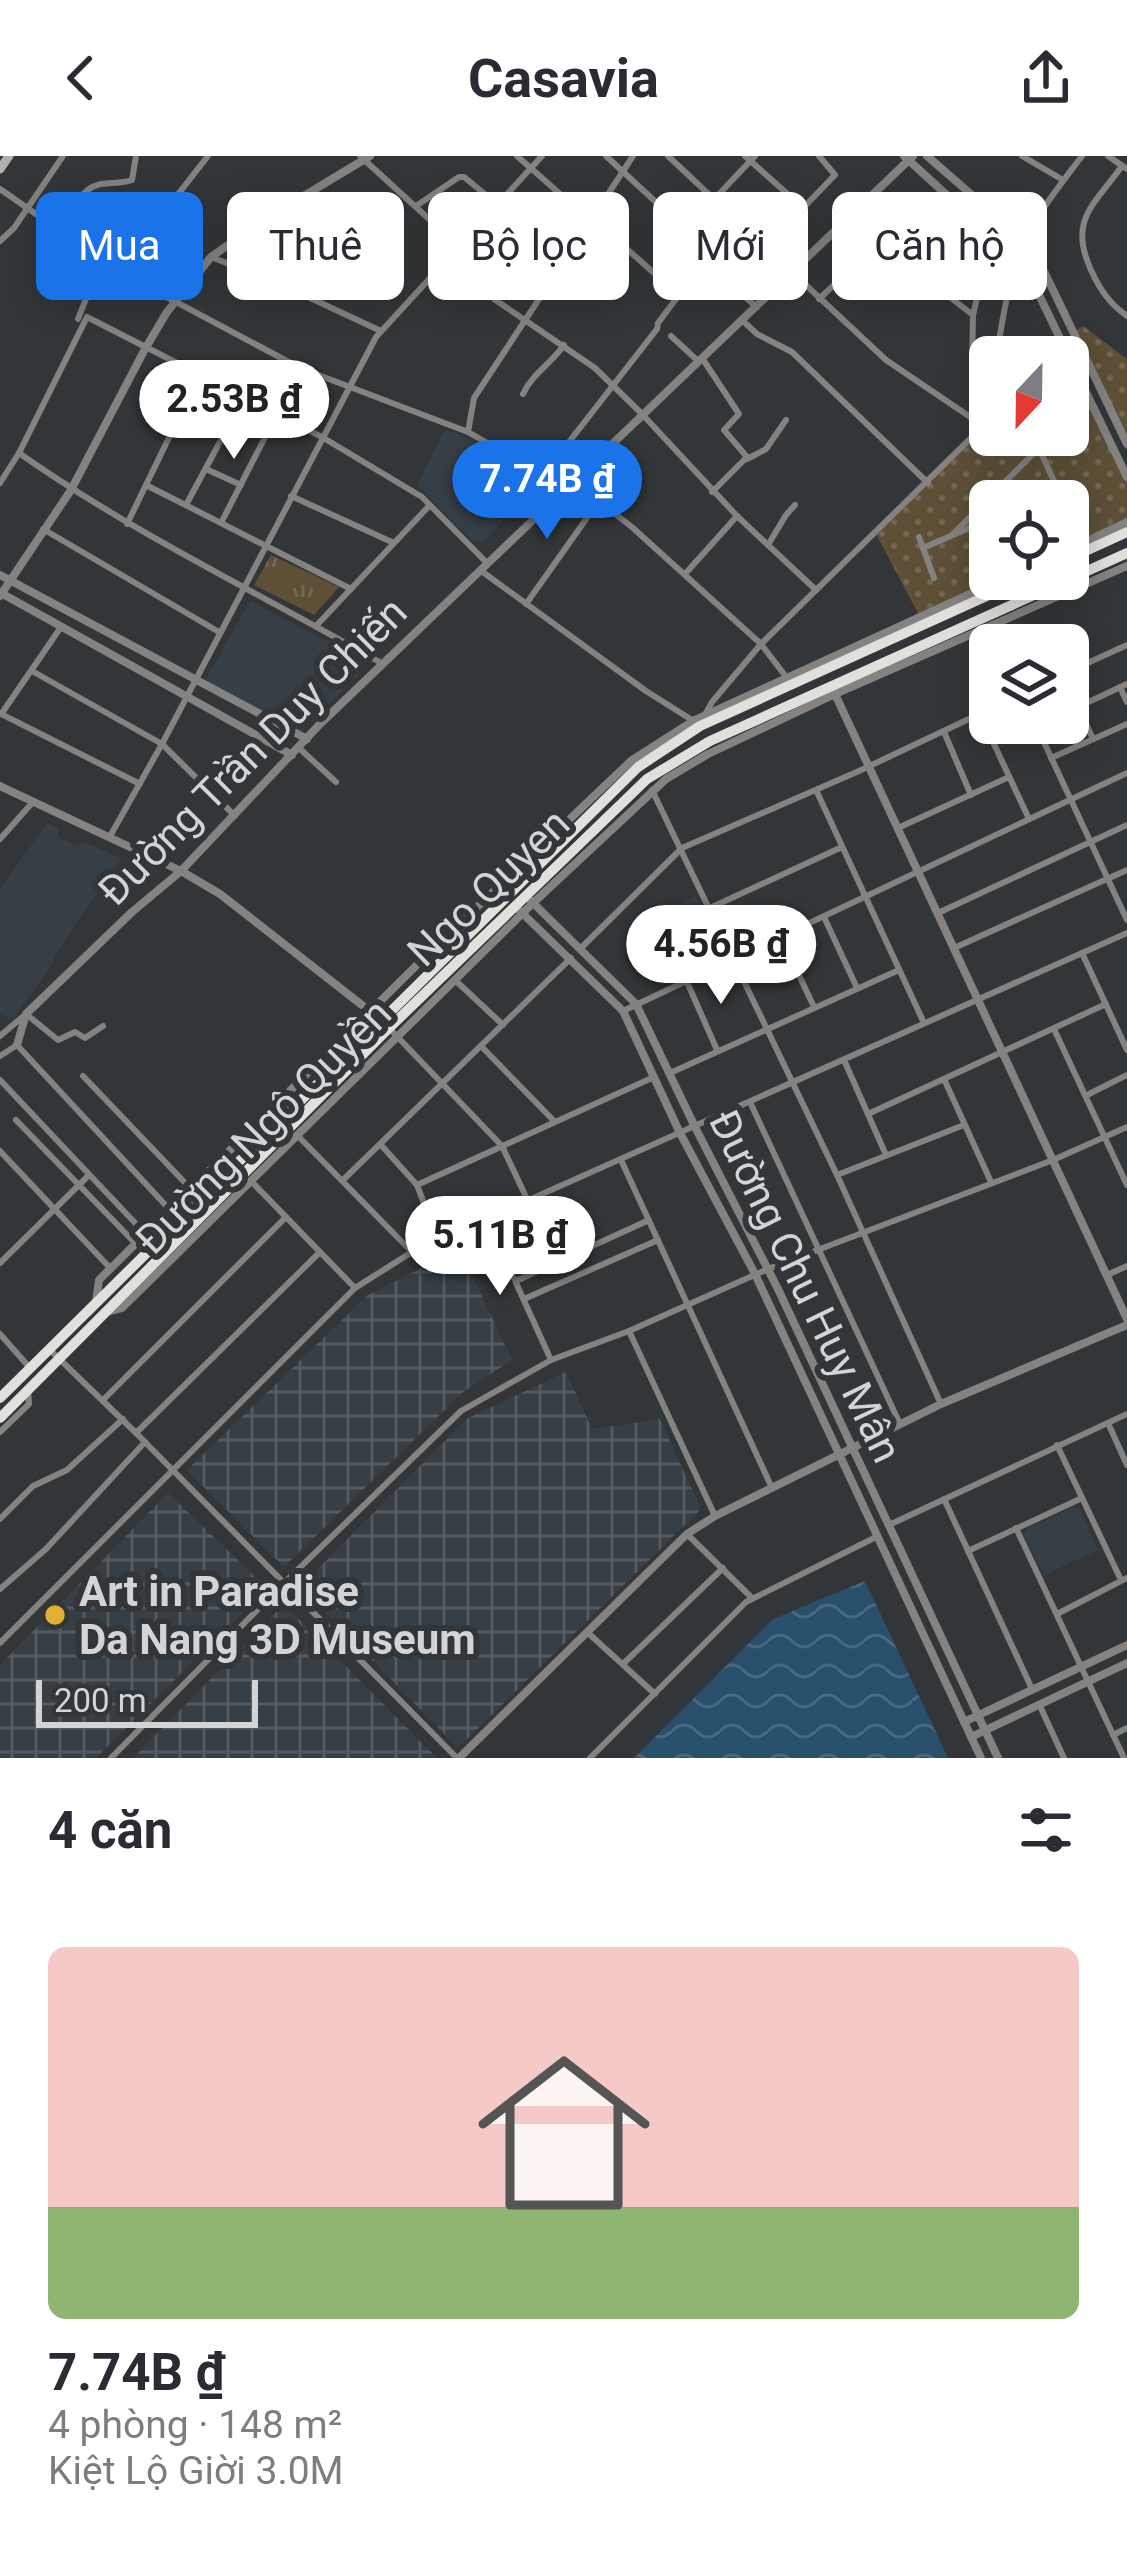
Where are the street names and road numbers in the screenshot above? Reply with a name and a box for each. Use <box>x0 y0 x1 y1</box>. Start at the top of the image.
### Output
street label: Đường Trần Duy Chiến <box>88 587 416 915</box>
street label: Ngo Quyen <box>398 799 579 976</box>
street label: Đường Ngô Quyền <box>126 989 401 1264</box>
street label: Đường Chu Huy Mân <box>699 1102 912 1470</box>

